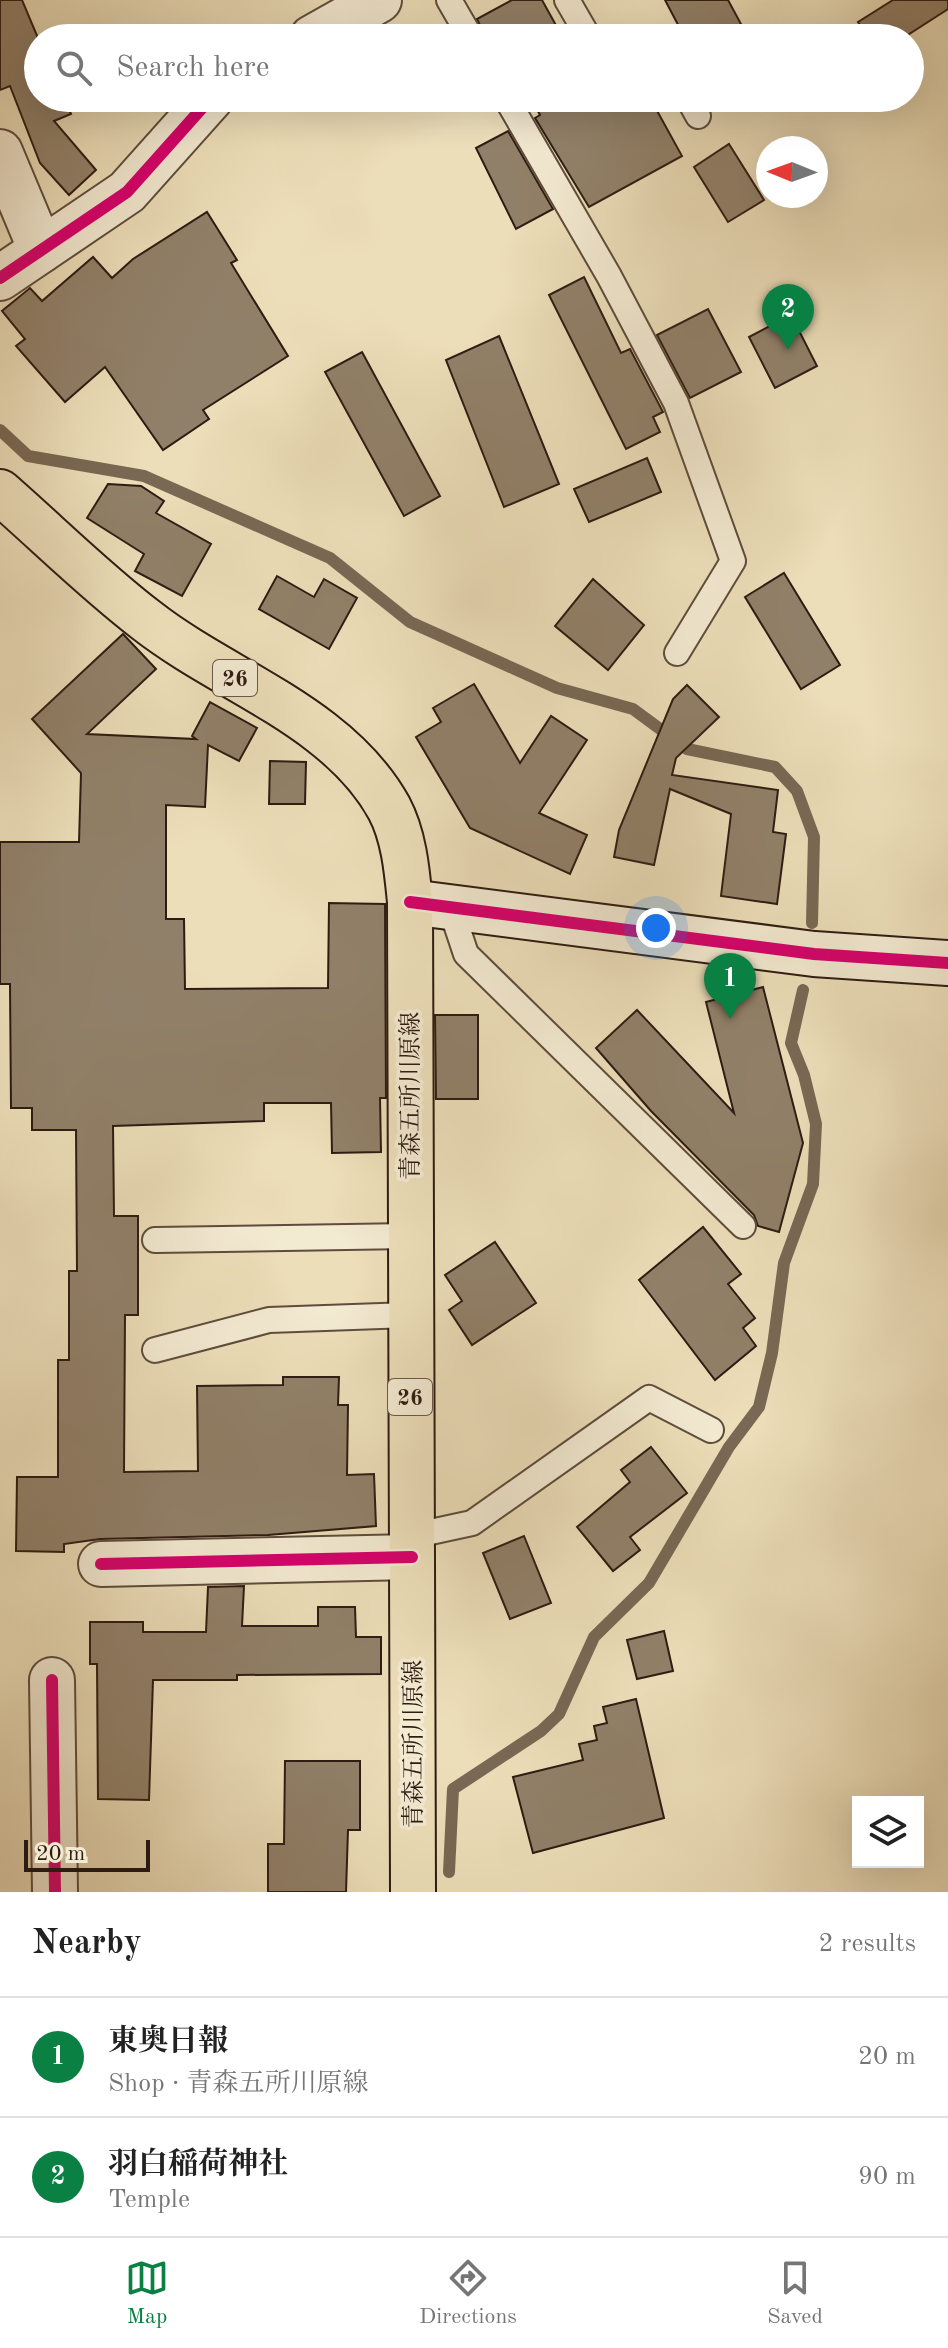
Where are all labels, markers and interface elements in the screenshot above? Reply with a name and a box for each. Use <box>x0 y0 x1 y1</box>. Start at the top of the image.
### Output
search box <box>24 24 924 112</box>
icon: search <box>52 46 96 90</box>
text: Search here <box>116 53 270 83</box>
north arrow <box>756 136 828 208</box>
pin: 2 <box>762 284 814 350</box>
road number: 26 <box>213 660 257 696</box>
your location <box>636 908 676 948</box>
pin: 1 <box>704 953 756 1019</box>
street label: 青森五所川原線 <box>397 1012 424 1180</box>
road number: 26 <box>388 1379 432 1415</box>
street label: 青森五所川原線 <box>400 1660 427 1828</box>
map controls <box>852 1796 924 1868</box>
button: layers <box>852 1796 924 1868</box>
scale bar <box>24 1836 150 1872</box>
text: 20 m <box>36 1843 85 1865</box>
text: Nearby <box>32 1927 142 1961</box>
text: 2 results <box>818 1931 916 1957</box>
text: 東奥日報 <box>108 2027 228 2057</box>
text: 1 <box>50 2044 66 2070</box>
text: 20 m <box>858 2044 916 2070</box>
text: Shop · 青森五所川原線 <box>108 2071 368 2097</box>
text: 羽白稲荷神社 <box>108 2150 288 2180</box>
text: 2 <box>50 2164 66 2190</box>
text: 90 m <box>858 2164 916 2190</box>
text: Temple <box>108 2187 190 2213</box>
tab: Map <box>125 2256 169 2331</box>
tab: Directions <box>419 2256 517 2331</box>
tab: Saved <box>767 2256 823 2331</box>

